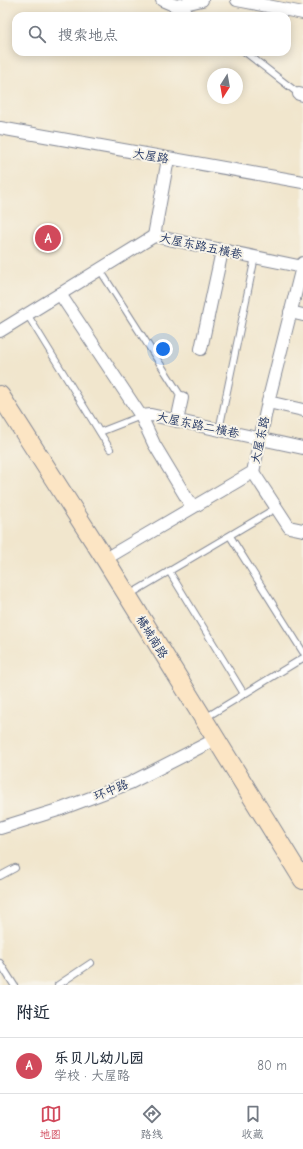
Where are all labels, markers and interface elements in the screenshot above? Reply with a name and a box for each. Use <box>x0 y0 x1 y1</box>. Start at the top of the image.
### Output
search box <box>12 12 291 56</box>
icon: search <box>26 23 48 45</box>
text: 搜索地点 <box>58 26 118 44</box>
north arrow <box>207 68 243 104</box>
street label: 大屋路 <box>132 146 170 166</box>
pin: A <box>35 223 61 253</box>
street label: 大屋东路五横巷 <box>158 230 244 262</box>
your location <box>153 339 173 359</box>
street label: 大屋东路二横巷 <box>155 409 241 441</box>
street label: 大屋东路 <box>248 415 272 465</box>
street label: 橘城南路 <box>133 613 171 661</box>
street label: 环中路 <box>92 777 130 803</box>
text: 附近 <box>16 1003 50 1022</box>
text: 乐贝儿幼儿园 <box>54 1049 144 1067</box>
text: A <box>25 1058 33 1073</box>
text: 80 m <box>257 1058 287 1073</box>
text: 学校 · 大屋路 <box>54 1068 130 1083</box>
tab: 地图 <box>40 1103 62 1141</box>
tab: 路线 <box>141 1103 163 1141</box>
tab: 收藏 <box>242 1103 264 1141</box>

